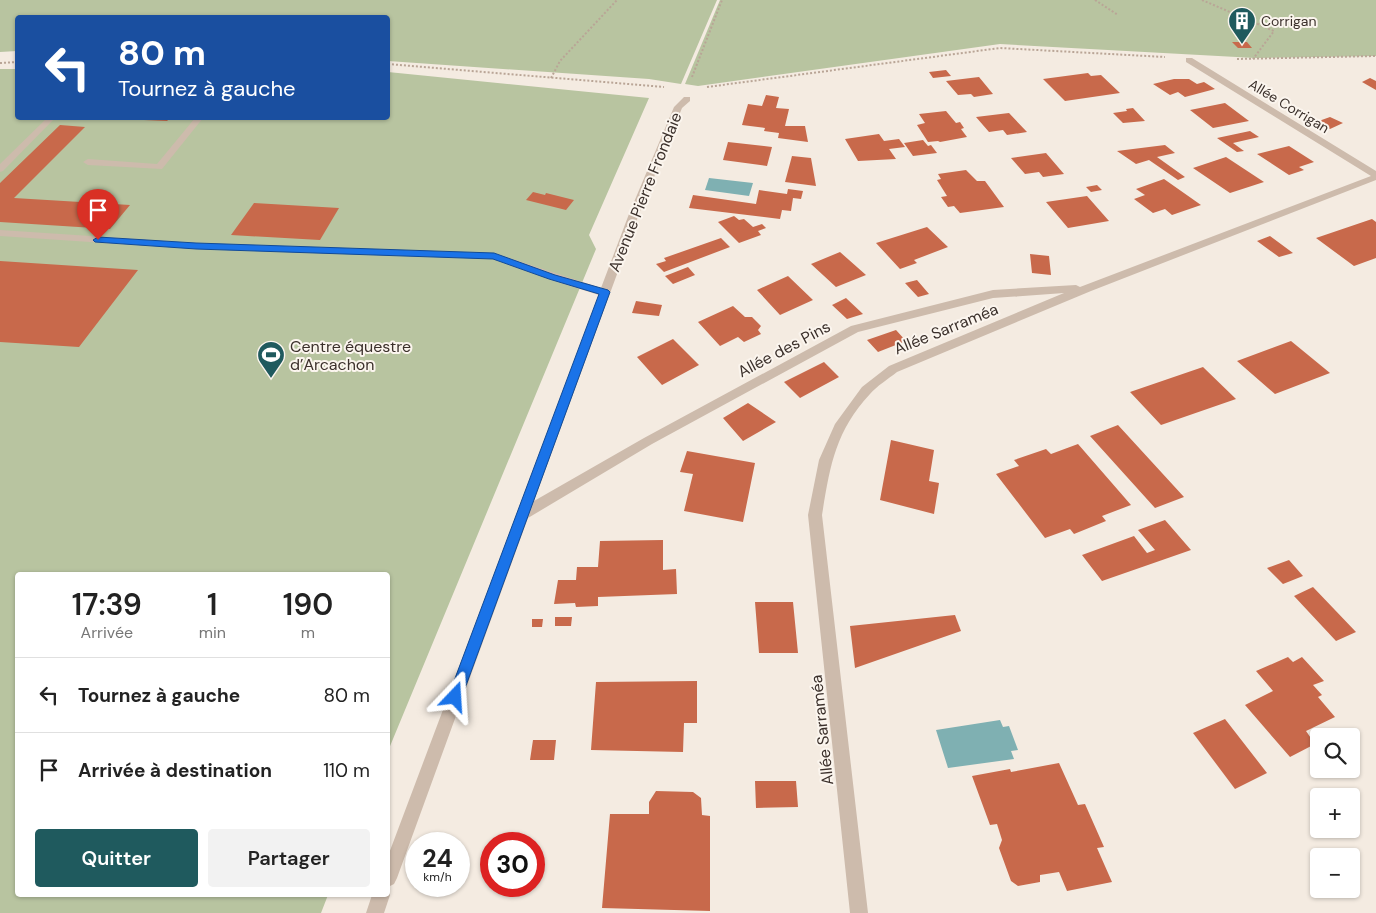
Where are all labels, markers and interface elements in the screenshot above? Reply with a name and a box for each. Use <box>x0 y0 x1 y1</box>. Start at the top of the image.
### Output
building icon: Corrigan <box>1227 6 1257 45</box>
place label: Corrigan <box>1261 12 1317 30</box>
text: 80 m <box>118 30 206 76</box>
icon: left <box>35 35 100 100</box>
text: Tournez à gauche <box>118 74 296 103</box>
street label: Allée Corrigan <box>1245 75 1333 137</box>
street label: Avenue Pierre Frondaie <box>603 109 687 275</box>
pin <box>77 189 119 240</box>
icon: arrive <box>84 196 112 224</box>
street label: Allée Sarraméa <box>891 299 1001 359</box>
street label: Allée des Pins <box>734 316 834 382</box>
place label: Centre équestre d’Arcachon <box>290 336 411 375</box>
sports icon: Centre équestre d’Arcachon <box>256 340 286 379</box>
text: 17:39 <box>72 585 142 624</box>
text: 1 <box>207 585 217 624</box>
text: 190 <box>283 585 333 624</box>
text: Arrivée <box>81 622 133 643</box>
text: min <box>199 622 226 643</box>
text: m <box>301 622 315 643</box>
position arrow <box>428 670 480 722</box>
street label: Allée Sarraméa <box>806 674 838 786</box>
icon: left <box>35 681 63 709</box>
text: Tournez à gauche <box>78 683 240 708</box>
text: 80 m <box>323 683 370 708</box>
map controls <box>1310 728 1360 898</box>
button: search <box>1310 728 1360 778</box>
icon: arrive <box>35 756 63 784</box>
text: Arrivée à destination <box>78 758 272 783</box>
text: 110 m <box>323 758 370 783</box>
button: + <box>1310 788 1360 838</box>
button: Quitter <box>35 829 198 887</box>
button: Partager <box>208 829 370 887</box>
speed limit sign: 30 <box>480 832 545 897</box>
text: 24 <box>422 842 453 875</box>
button: − <box>1310 848 1360 898</box>
text: km/h <box>423 869 452 885</box>

